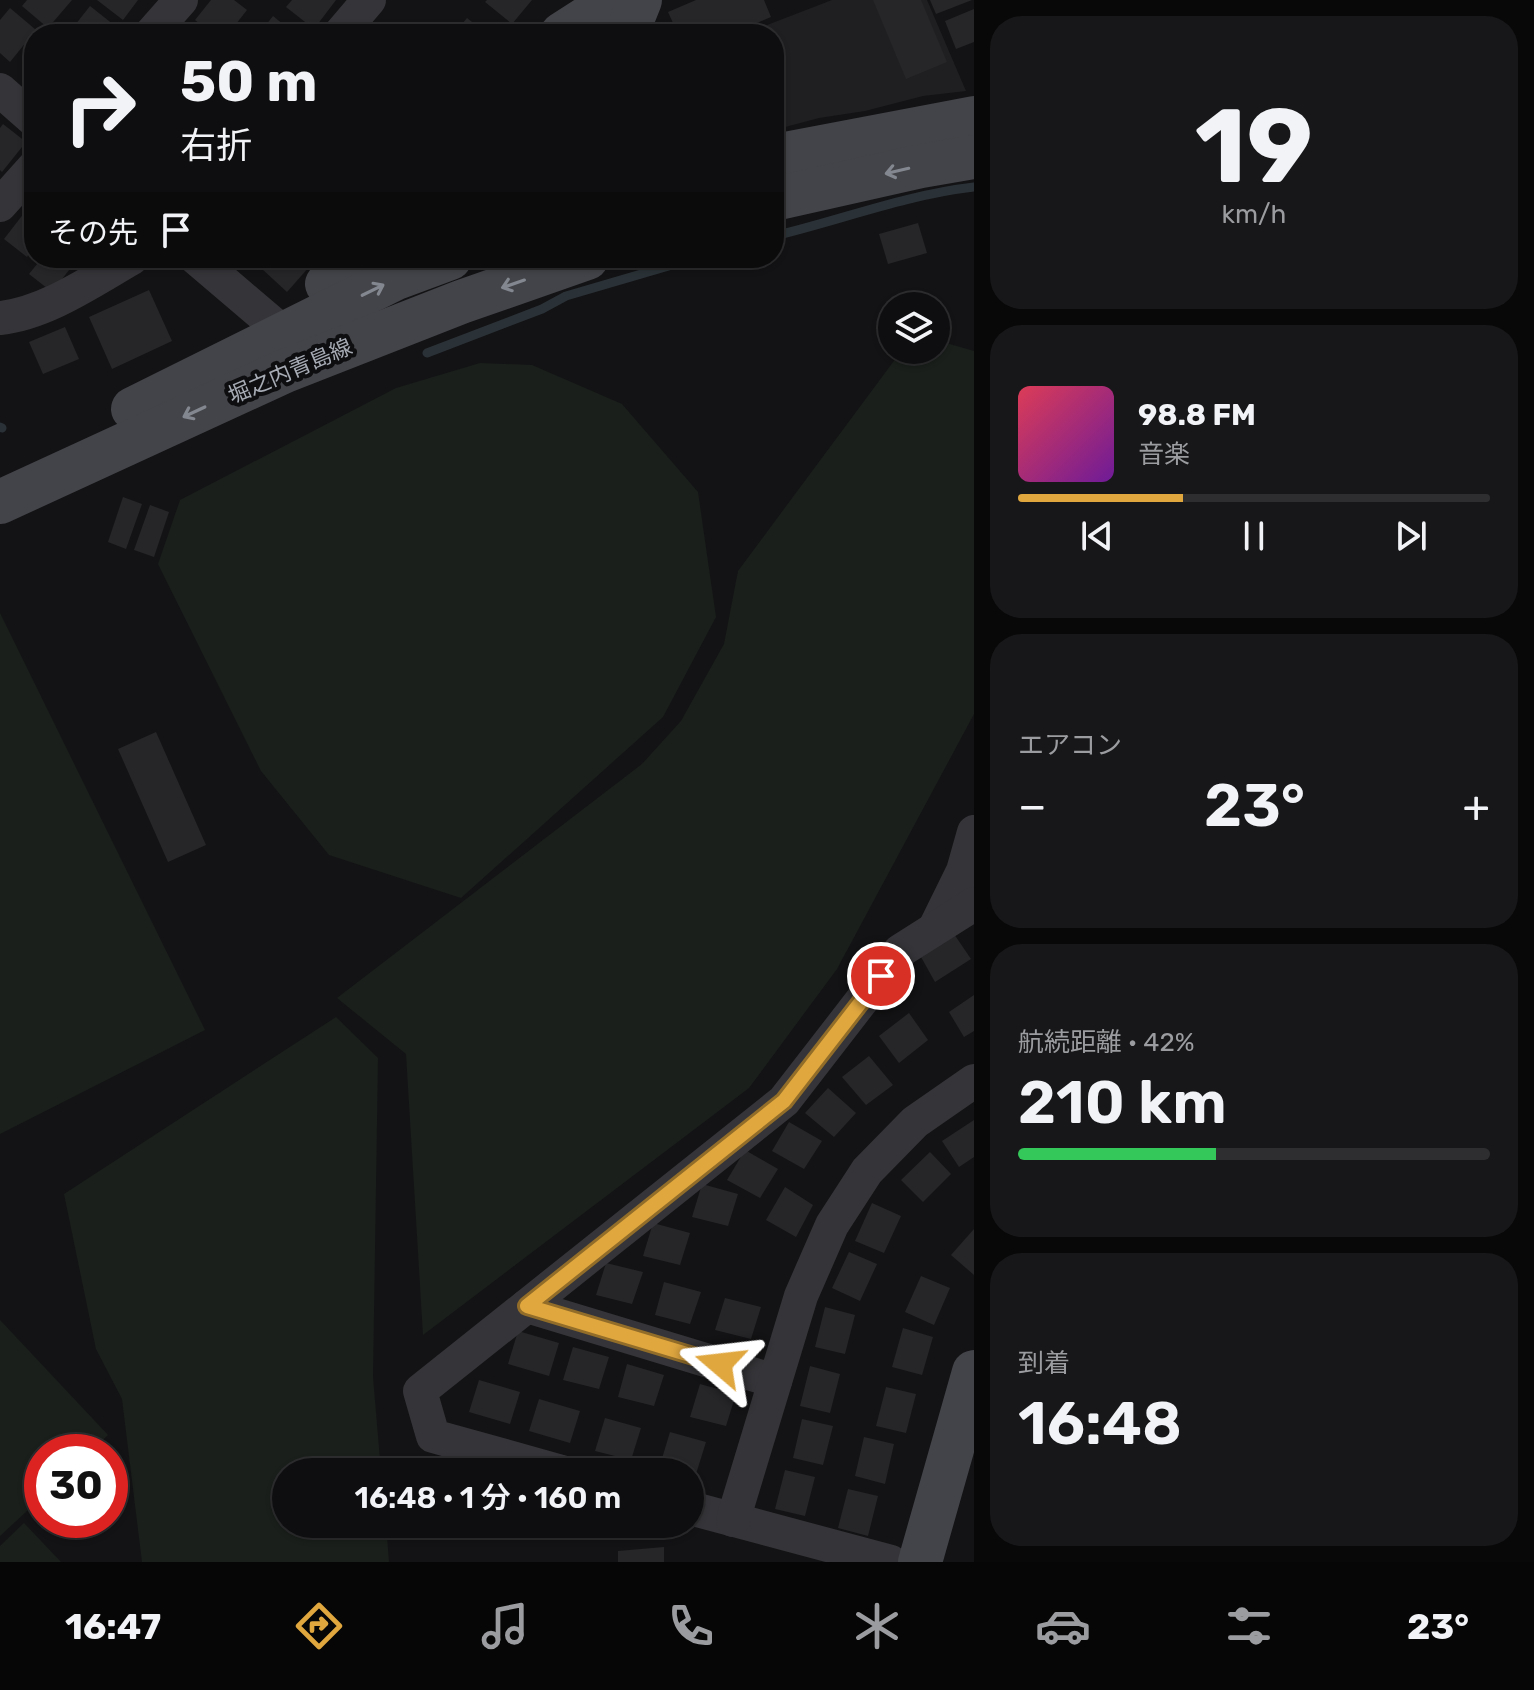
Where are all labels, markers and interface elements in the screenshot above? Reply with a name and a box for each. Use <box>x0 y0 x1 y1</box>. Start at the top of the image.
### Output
text: 50 m <box>180 49 317 115</box>
icon: right <box>48 56 152 160</box>
text: 19 <box>1195 85 1313 208</box>
text: 右折 <box>180 124 252 167</box>
one-way arrow <box>885 164 911 179</box>
text: km/h <box>1222 199 1286 230</box>
icon: arrive <box>154 208 198 252</box>
text: その先 <box>48 215 138 251</box>
one-way arrow <box>501 277 526 292</box>
one-way arrow <box>360 282 384 297</box>
map controls <box>878 292 950 364</box>
button: layers <box>878 292 950 364</box>
street label: 堀之内青島線 <box>224 333 356 409</box>
text: 98.8 FM <box>1138 397 1256 433</box>
one-way arrow <box>183 405 207 420</box>
text: 音楽 <box>1138 439 1190 470</box>
icon: previous <box>1075 514 1119 558</box>
icon: pause <box>1232 514 1276 558</box>
icon: next <box>1389 514 1433 558</box>
text: エアコン <box>1018 730 1122 761</box>
text: 23° <box>1204 770 1305 841</box>
text: − <box>1018 780 1047 832</box>
text: + <box>1463 780 1490 832</box>
pin <box>847 942 915 1010</box>
icon: arrive <box>859 954 903 998</box>
text: 航続距離 · 42% <box>1018 1027 1195 1058</box>
text: 210 km <box>1018 1067 1227 1138</box>
position arrow <box>678 1322 762 1406</box>
text: 到着 <box>1018 1348 1070 1379</box>
text: 16:48 <box>1018 1388 1182 1459</box>
speed limit sign: 30 <box>24 1434 128 1538</box>
text: 16:48 · 1 分 · 160 m <box>355 1480 621 1516</box>
icon: directions <box>291 1598 347 1654</box>
icon: music <box>477 1598 533 1654</box>
icon: phone <box>663 1598 719 1654</box>
icon: climate <box>849 1598 905 1654</box>
icon: car <box>1035 1598 1091 1654</box>
icon: filters <box>1221 1598 1277 1654</box>
text: 16:47 <box>65 1605 161 1648</box>
text: 23° <box>1407 1605 1469 1648</box>

